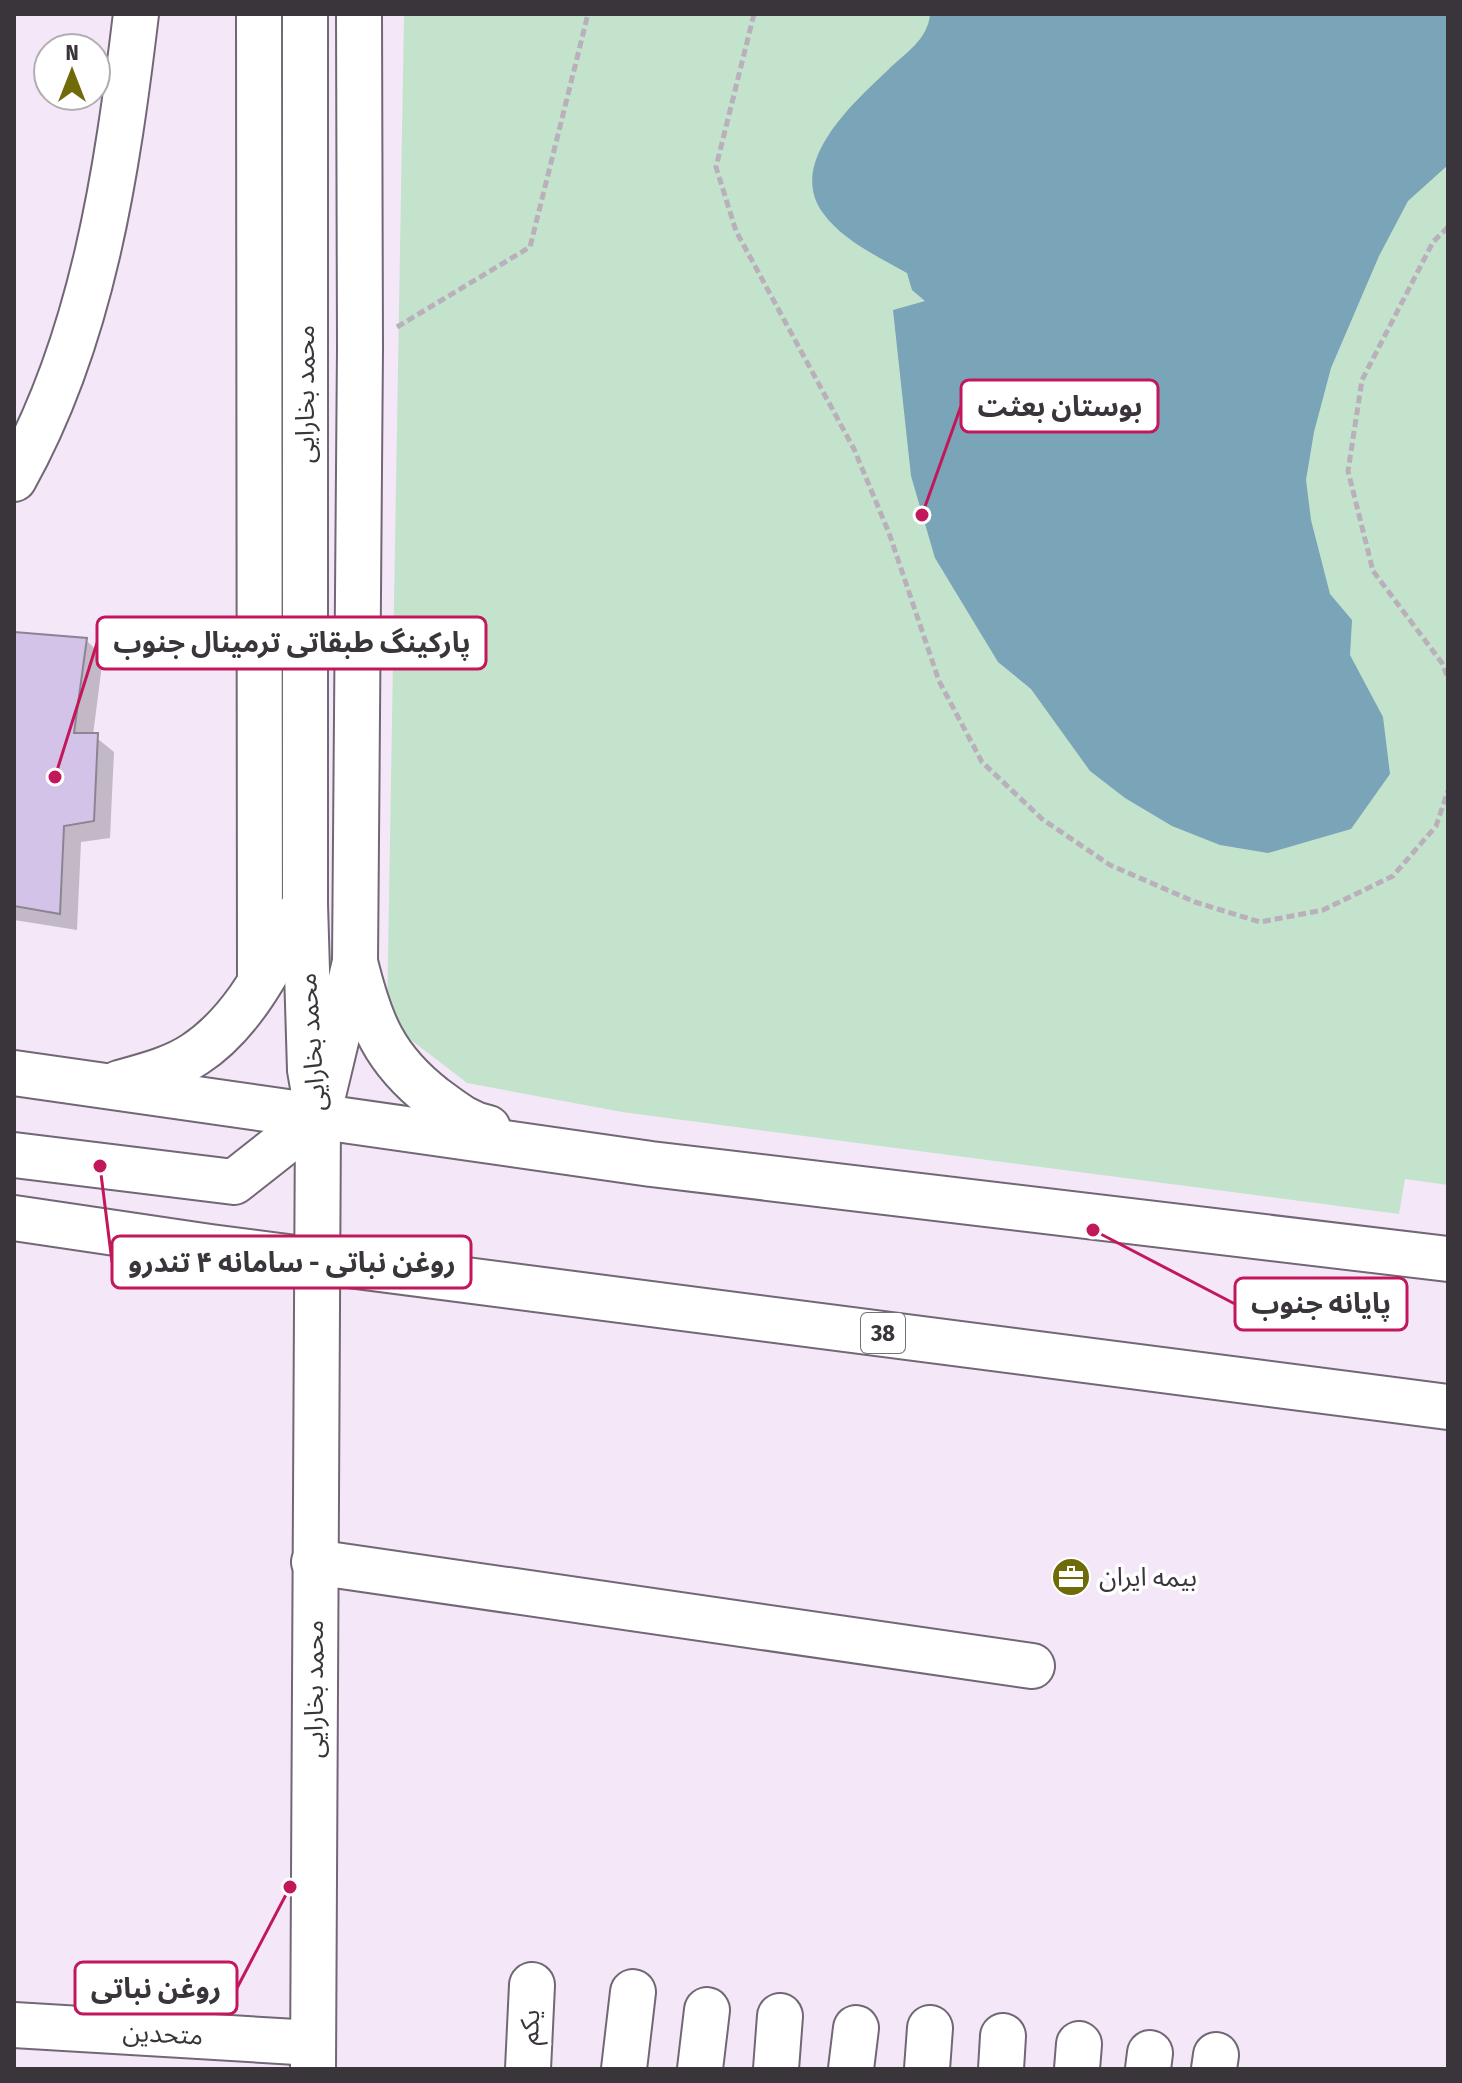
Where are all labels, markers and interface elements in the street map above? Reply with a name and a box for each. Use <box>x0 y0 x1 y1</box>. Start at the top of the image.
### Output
north arrow <box>32 32 112 112</box>
text: N <box>65 39 79 66</box>
street label: محمد بخارایی <box>290 325 321 463</box>
callout: بوستان بعثت <box>961 380 1158 432</box>
text: بوستان بعثت <box>978 390 1142 423</box>
callout: پارکینگ طبقاتی ترمینال جنوب <box>97 617 486 669</box>
text: پارکینگ طبقاتی ترمینال جنوب <box>113 626 471 661</box>
street label: محمد بخارایی <box>292 972 332 1112</box>
callout: روغن نباتی - سامانه ۴ تندرو <box>112 1236 471 1288</box>
text: روغن نباتی - سامانه ۴ تندرو <box>128 1246 456 1279</box>
callout: پایانه جنوب <box>1235 1278 1407 1330</box>
text: پایانه جنوب <box>1251 1287 1391 1322</box>
road number: 38 <box>861 1313 905 1353</box>
office icon: بیمه ایران <box>1050 1556 1092 1598</box>
place label: بیمه ایران <box>1099 1562 1197 1593</box>
street label: محمد بخارایی <box>299 1620 330 1758</box>
callout: روغن نباتی <box>75 1962 237 2014</box>
text: روغن نباتی <box>91 1972 221 2005</box>
street label: یکم <box>514 2008 550 2046</box>
street label: متحدین <box>122 2016 204 2052</box>

